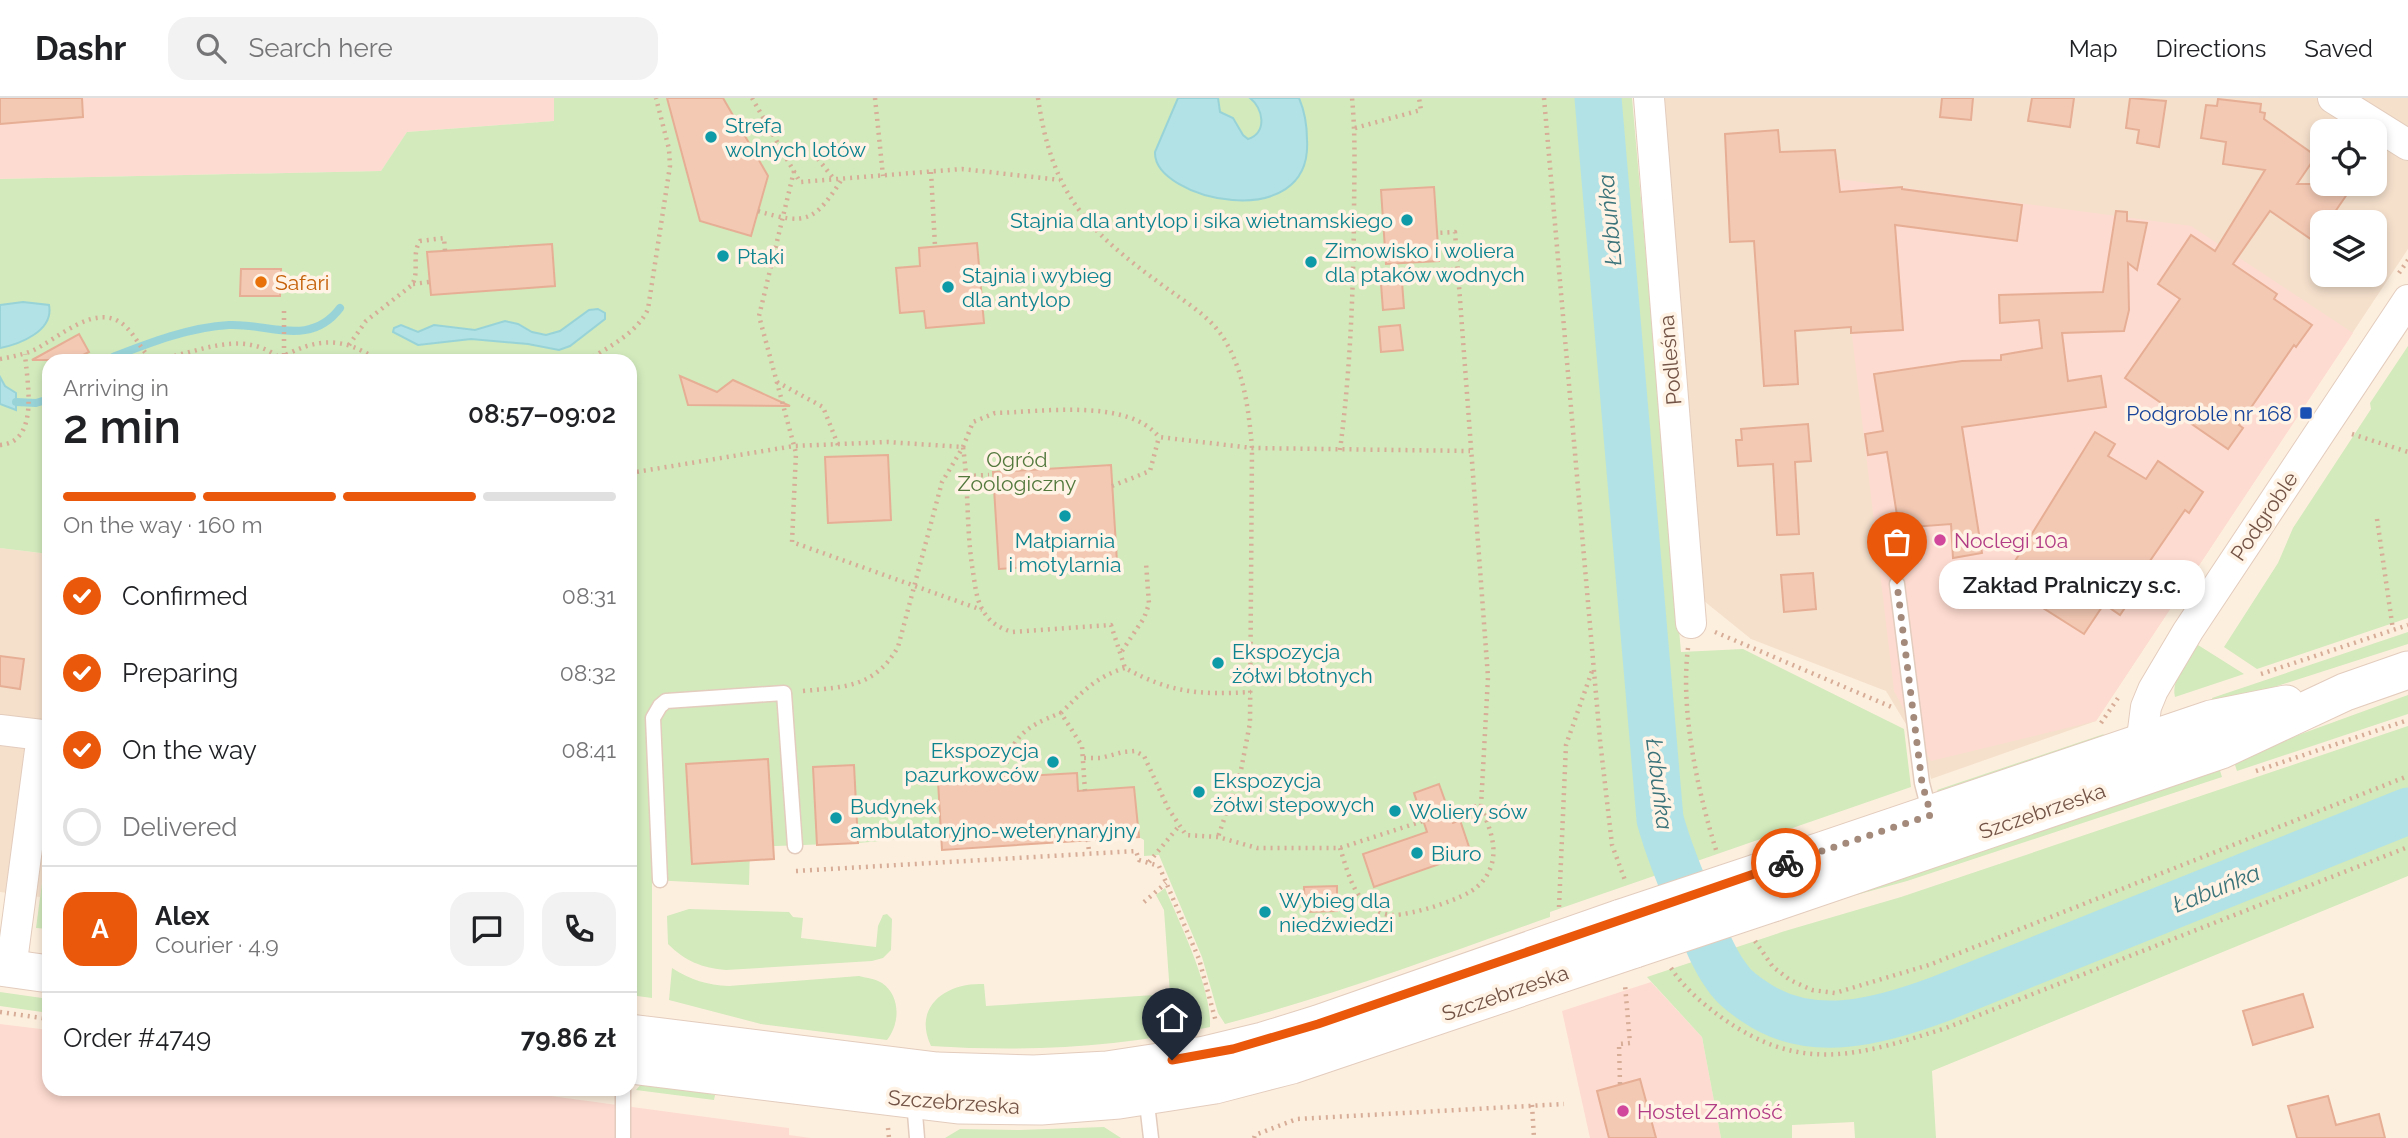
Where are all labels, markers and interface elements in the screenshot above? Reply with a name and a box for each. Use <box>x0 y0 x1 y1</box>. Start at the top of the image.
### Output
search box <box>168 17 658 80</box>
text: Dashr <box>35 29 126 68</box>
icon: search <box>192 29 230 67</box>
text: Search here <box>248 33 393 63</box>
text: Map <box>2069 34 2118 63</box>
text: Directions <box>2156 34 2266 63</box>
text: Saved <box>2304 34 2373 63</box>
place label: Strefa wolnych lotów <box>725 113 866 162</box>
map controls <box>2310 119 2387 287</box>
button: locate <box>2310 119 2387 196</box>
marker: Strefa wolnych lotów <box>703 129 719 145</box>
water label: Łabuńka <box>1592 173 1626 267</box>
place label: Stajnia dla antylop i sika wietnamskiego <box>1010 208 1393 233</box>
button: layers <box>2310 210 2387 287</box>
marker: Stajnia dla antylop i sika wietnamskiego <box>1399 212 1415 228</box>
place label: Zimowisko i woliera dla ptaków wodnych <box>1325 238 1525 287</box>
place label: Ptaki <box>737 244 784 269</box>
marker: Ptaki <box>715 248 731 264</box>
marker: Zimowisko i woliera dla ptaków wodnych <box>1303 254 1319 270</box>
place label: Stajnia i wybieg dla antylop <box>962 263 1112 312</box>
place label: Safari <box>275 270 329 295</box>
marker: Safari <box>253 274 269 290</box>
marker: Stajnia i wybieg dla antylop <box>940 279 956 295</box>
street label: Podleśna <box>1654 314 1686 406</box>
text: Arriving in <box>63 374 169 401</box>
text: 08:57–09:02 <box>468 399 616 429</box>
text: 2 min <box>63 400 181 454</box>
place label: Podgroble nr 168 <box>2126 401 2292 426</box>
marker: Podgroble nr 168 <box>2298 405 2314 421</box>
park label: Ogród Zoologiczny <box>958 447 1076 496</box>
street label: Podgroble <box>2225 467 2303 565</box>
marker: Małpiarnia i motylarnia <box>1057 508 1073 524</box>
text: On the way · 160 m <box>63 511 263 538</box>
pin <box>1867 512 1927 584</box>
icon: bag <box>1878 523 1916 561</box>
place label: Małpiarnia i motylarnia <box>1009 528 1121 577</box>
place label: Noclegi 10a <box>1954 528 2068 553</box>
marker: Noclegi 10a <box>1932 532 1948 548</box>
callout: Zakład Pralniczy s.c. <box>1939 560 2205 608</box>
text: Zakład Pralniczy s.c. <box>1963 571 2181 598</box>
icon: check <box>63 577 101 615</box>
text: Confirmed <box>122 581 248 611</box>
text: 08:31 <box>562 582 616 609</box>
place label: Ekspozycja żółwi błotnych <box>1232 639 1373 688</box>
icon: check <box>63 654 101 692</box>
marker: Ekspozycja żółwi błotnych <box>1210 655 1226 671</box>
text: Preparing <box>122 658 238 688</box>
text: 08:32 <box>560 659 616 686</box>
icon: check <box>63 731 101 769</box>
text: On the way <box>122 735 257 765</box>
text: 08:41 <box>562 736 616 763</box>
water label: Łabuńka <box>1641 737 1679 831</box>
place label: Ekspozycja pazurkowców <box>904 738 1039 787</box>
marker: Ekspozycja pazurkowców <box>1045 754 1061 770</box>
place label: Ekspozycja żółwi stepowych <box>1213 768 1375 817</box>
street label: Szczebrzeska <box>1975 778 2109 844</box>
marker: Ekspozycja żółwi stepowych <box>1191 784 1207 800</box>
place label: Budynek ambulatoryjno-weterynaryjny <box>850 794 1137 843</box>
place label: Woliery sów <box>1409 799 1528 824</box>
marker: Woliery sów <box>1387 803 1403 819</box>
marker: Budynek ambulatoryjno-weterynaryjny <box>828 810 844 826</box>
text: Delivered <box>122 812 237 842</box>
courier <box>1751 828 1821 898</box>
place label: Biuro <box>1431 841 1482 866</box>
icon: bike <box>1767 844 1805 882</box>
marker: Biuro <box>1409 845 1425 861</box>
water label: Łabuńka <box>2168 858 2264 918</box>
place label: Wybieg dla niedźwiedzi <box>1279 888 1394 937</box>
button: chat <box>450 892 524 966</box>
button: phone <box>542 892 616 966</box>
text: Alex <box>155 901 210 931</box>
marker: Wybieg dla niedźwiedzi <box>1257 904 1273 920</box>
text: A <box>91 914 109 944</box>
text: Courier · 4.9 <box>155 931 279 958</box>
street label: Szczebrzeska <box>1438 960 1572 1026</box>
pin <box>1142 988 1202 1060</box>
icon: home <box>1153 999 1191 1037</box>
text: Order #4749 <box>63 1023 211 1053</box>
text: 79.86 zł <box>521 1023 616 1053</box>
street label: Szczebrzeska <box>887 1085 1021 1119</box>
place label: Hostel Zamość <box>1637 1099 1783 1124</box>
marker: Hostel Zamość <box>1615 1103 1631 1119</box>

